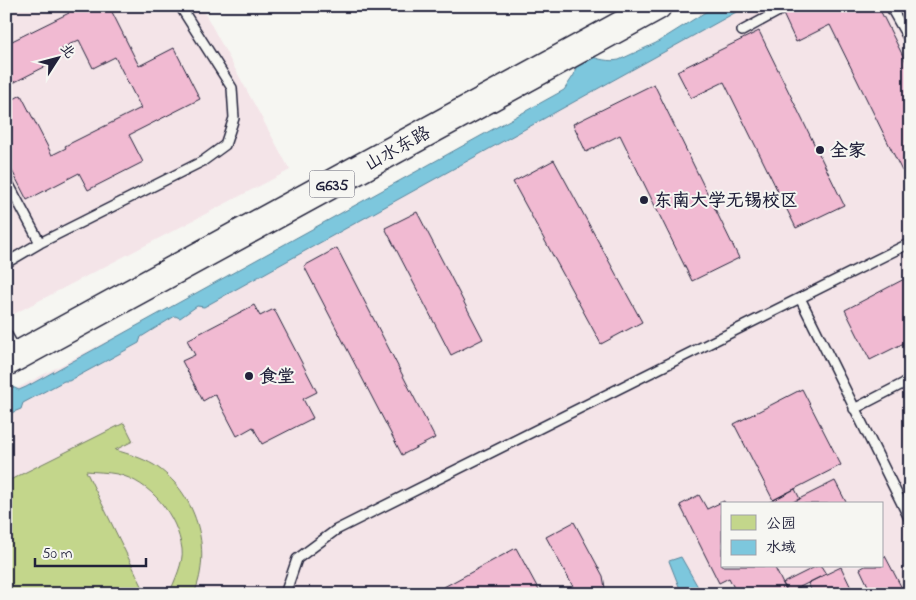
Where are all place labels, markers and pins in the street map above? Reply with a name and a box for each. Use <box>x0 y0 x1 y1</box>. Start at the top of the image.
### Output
place label: 全家 <box>830 139 866 165</box>
marker: 全家 <box>814 144 826 156</box>
place label: 东南大学无锡校区 <box>654 189 798 215</box>
marker: 东南大学无锡校区 <box>638 194 650 206</box>
place label: 食堂 <box>259 365 295 391</box>
marker: 食堂 <box>243 370 255 382</box>

